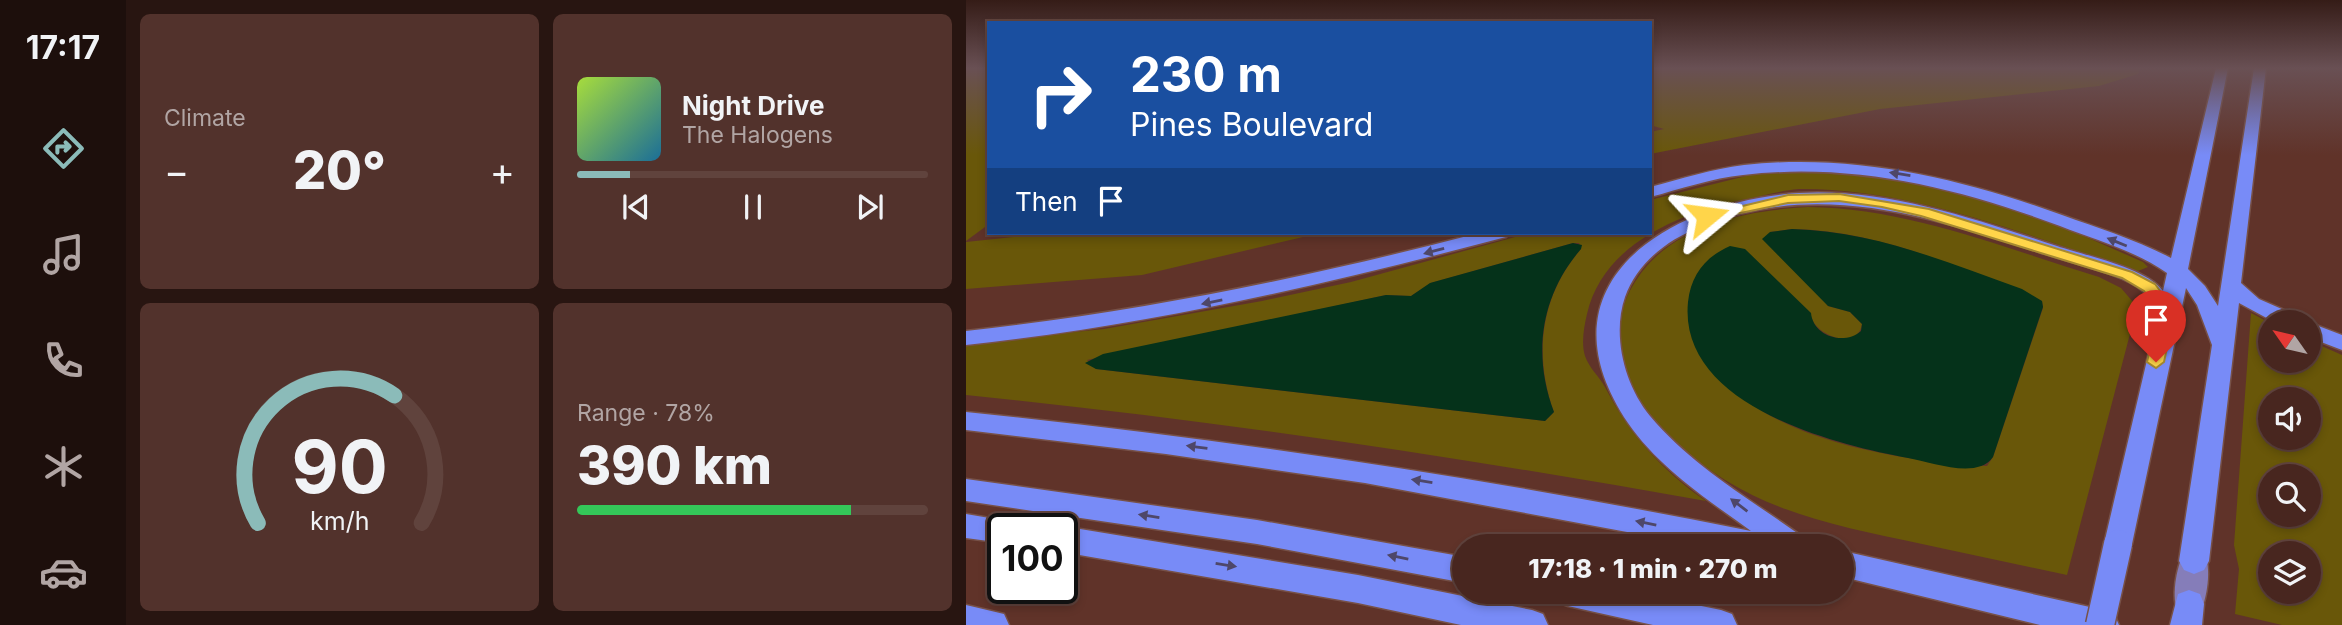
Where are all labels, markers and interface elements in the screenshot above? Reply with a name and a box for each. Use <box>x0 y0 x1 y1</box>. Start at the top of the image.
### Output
text: 17:17 <box>26 28 100 67</box>
text: 230 m <box>1130 45 1282 104</box>
icon: right <box>1015 49 1106 140</box>
text: Night Drive <box>682 90 824 121</box>
text: Climate <box>164 104 246 132</box>
text: Pines Boulevard <box>1130 105 1373 144</box>
text: The Halogens <box>682 121 833 149</box>
icon: directions <box>39 124 88 173</box>
text: 20° <box>293 139 386 202</box>
text: − <box>164 148 189 194</box>
text: + <box>490 148 515 194</box>
one-way arrow <box>1889 168 1911 179</box>
position arrow <box>1670 179 1744 253</box>
icon: arrive <box>1092 182 1130 220</box>
text: Then <box>1015 186 1078 217</box>
icon: previous <box>617 188 655 226</box>
icon: pause <box>734 188 772 226</box>
icon: next <box>851 188 889 226</box>
icon: music <box>39 230 88 279</box>
one-way arrow <box>2106 236 2127 247</box>
one-way arrow <box>1423 246 1444 256</box>
pin <box>2126 290 2186 362</box>
one-way arrow <box>1201 297 1223 308</box>
icon: arrive <box>2137 301 2175 339</box>
north arrow <box>2258 310 2320 373</box>
map controls <box>2258 310 2321 604</box>
icon: phone <box>39 336 88 385</box>
button: sound <box>2258 387 2321 450</box>
text: Range · 78% <box>577 399 715 427</box>
text: 90 <box>291 422 388 511</box>
text: 390 km <box>577 434 772 497</box>
one-way arrow <box>1186 441 1208 452</box>
icon: climate <box>39 442 88 491</box>
button: search <box>2258 464 2321 527</box>
one-way arrow <box>1411 475 1433 486</box>
one-way arrow <box>1730 498 1748 512</box>
text: km/h <box>310 506 369 536</box>
one-way arrow <box>1138 510 1160 521</box>
speed limit sign: 100 <box>987 513 1078 604</box>
one-way arrow <box>1635 517 1657 528</box>
button: layers <box>2258 541 2321 604</box>
icon: car <box>39 548 88 597</box>
one-way arrow <box>1387 552 1409 563</box>
text: 17:18 · 1 min · 270 m <box>1528 553 1778 584</box>
one-way arrow <box>1215 560 1237 571</box>

